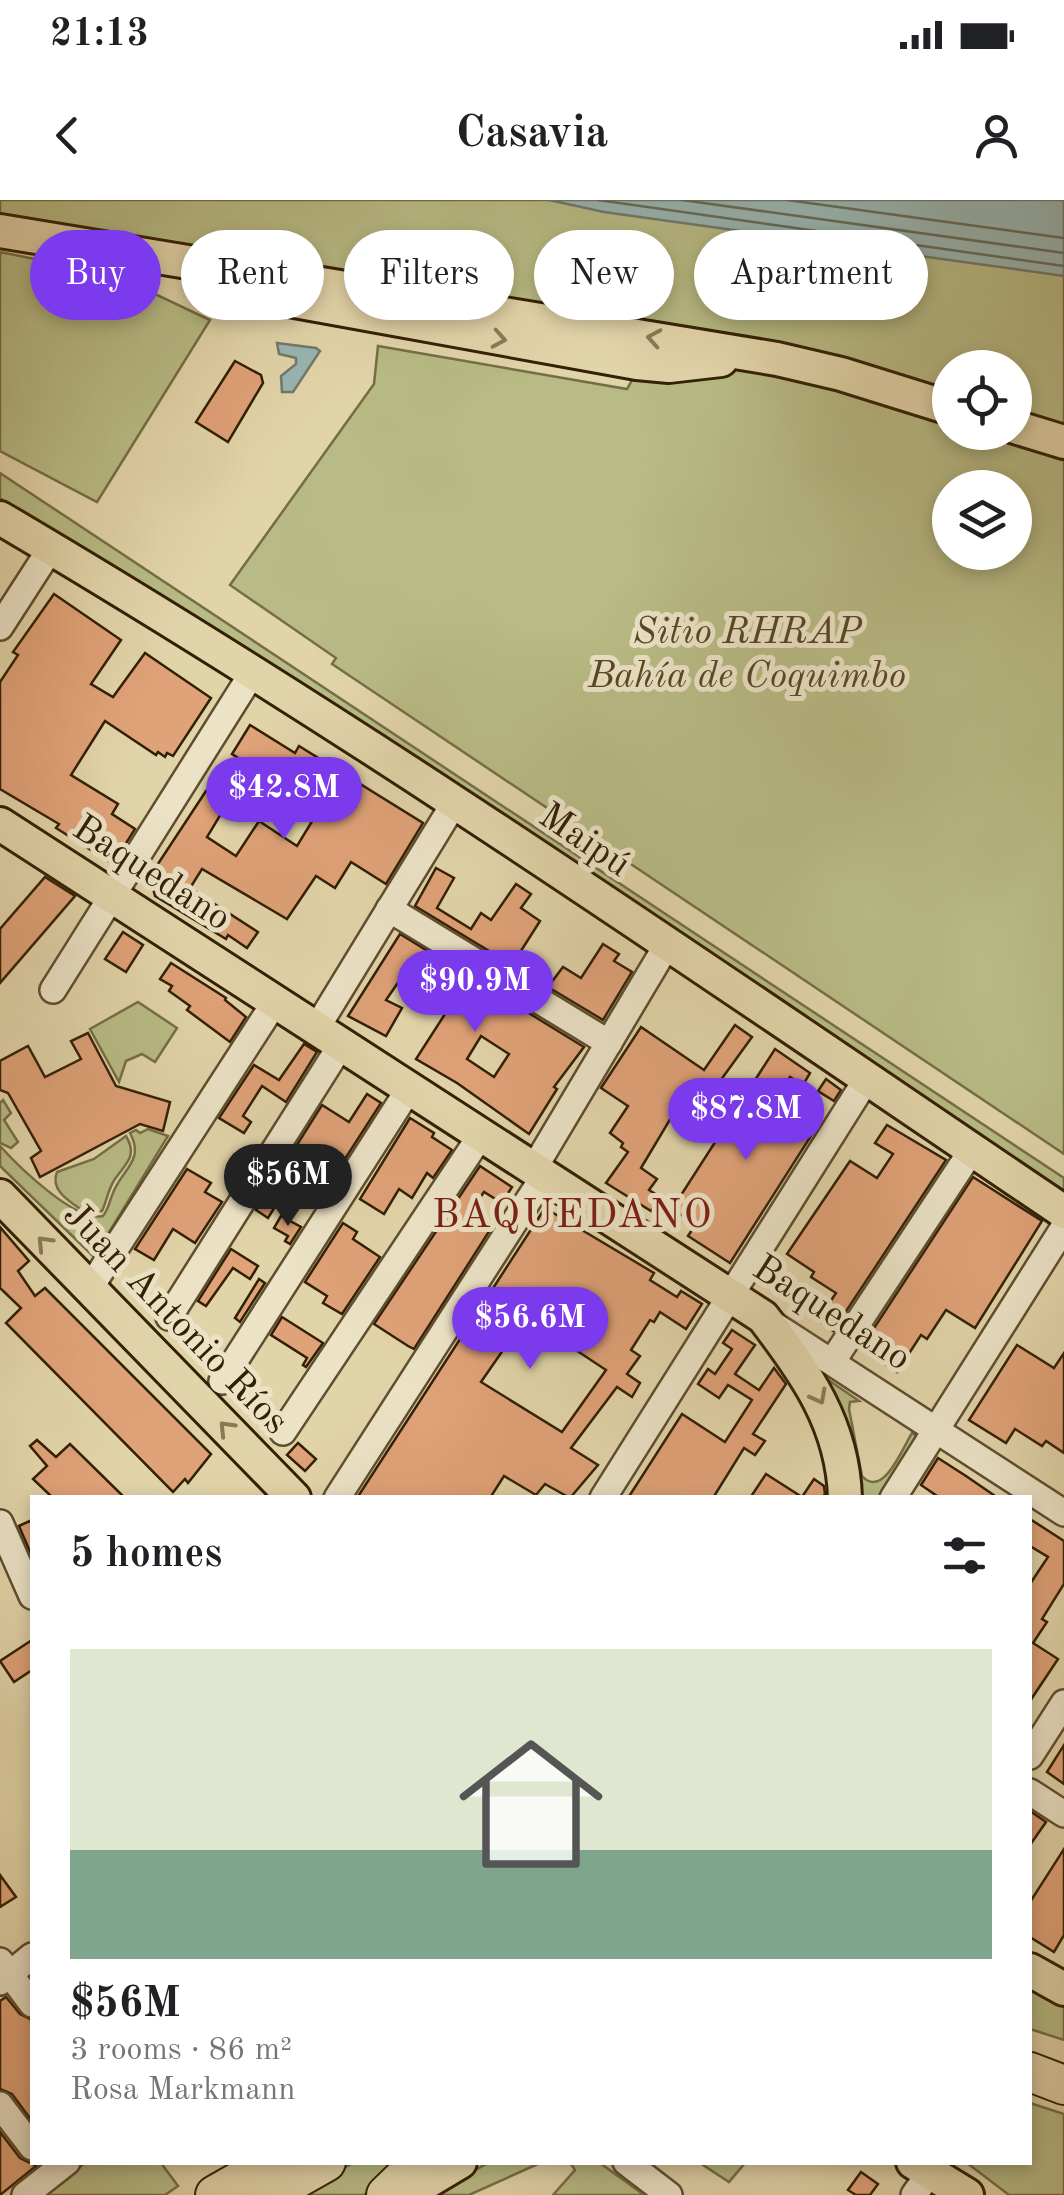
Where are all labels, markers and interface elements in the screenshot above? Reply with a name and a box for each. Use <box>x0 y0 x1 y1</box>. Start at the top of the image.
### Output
text: 21:13 <box>50 16 149 54</box>
icon: back <box>40 108 95 163</box>
icon: person <box>969 108 1024 163</box>
text: Casavia <box>456 112 608 157</box>
chip: Buy <box>30 230 161 320</box>
chip: Rent <box>181 230 324 320</box>
chip: Filters <box>344 230 514 320</box>
chip: New <box>534 230 674 320</box>
chip: Apartment <box>694 230 928 320</box>
one-way arrow <box>491 328 508 349</box>
one-way arrow <box>646 328 662 349</box>
map controls <box>932 350 1032 570</box>
button: locate <box>932 350 1032 450</box>
button: layers <box>932 470 1032 570</box>
park label: Sitio RHRAP Bahía de Coquimbo <box>587 614 906 696</box>
pin: $42.8M <box>203 757 365 842</box>
text: $42.8M <box>228 773 340 805</box>
street label: Maipú <box>532 797 636 885</box>
street label: Baquedano <box>65 809 237 939</box>
pin: $90.9M <box>394 950 556 1035</box>
text: $90.9M <box>419 966 531 998</box>
pin: $87.8M <box>665 1078 827 1163</box>
text: $87.8M <box>690 1094 802 1126</box>
pin: $56M <box>229 1144 347 1229</box>
text: $56M <box>246 1160 330 1192</box>
street label: Juan Antonio Ríos <box>55 1196 295 1442</box>
district label: BAQUEDANO <box>432 1197 714 1237</box>
one-way arrow <box>38 1236 56 1254</box>
street label: Baquedano <box>745 1249 917 1379</box>
pin: $56.6M <box>449 1287 611 1372</box>
text: $56.6M <box>474 1303 586 1335</box>
one-way arrow <box>807 1386 826 1404</box>
one-way arrow <box>220 1421 238 1439</box>
icon: filters <box>937 1528 992 1583</box>
text: 5 homes <box>70 1534 222 1576</box>
icon: home <box>441 1714 621 1894</box>
text: $56M <box>70 1984 180 2026</box>
text: 3 rooms · 86 m² <box>70 2035 292 2067</box>
text: Rosa Markmann <box>70 2075 296 2107</box>

